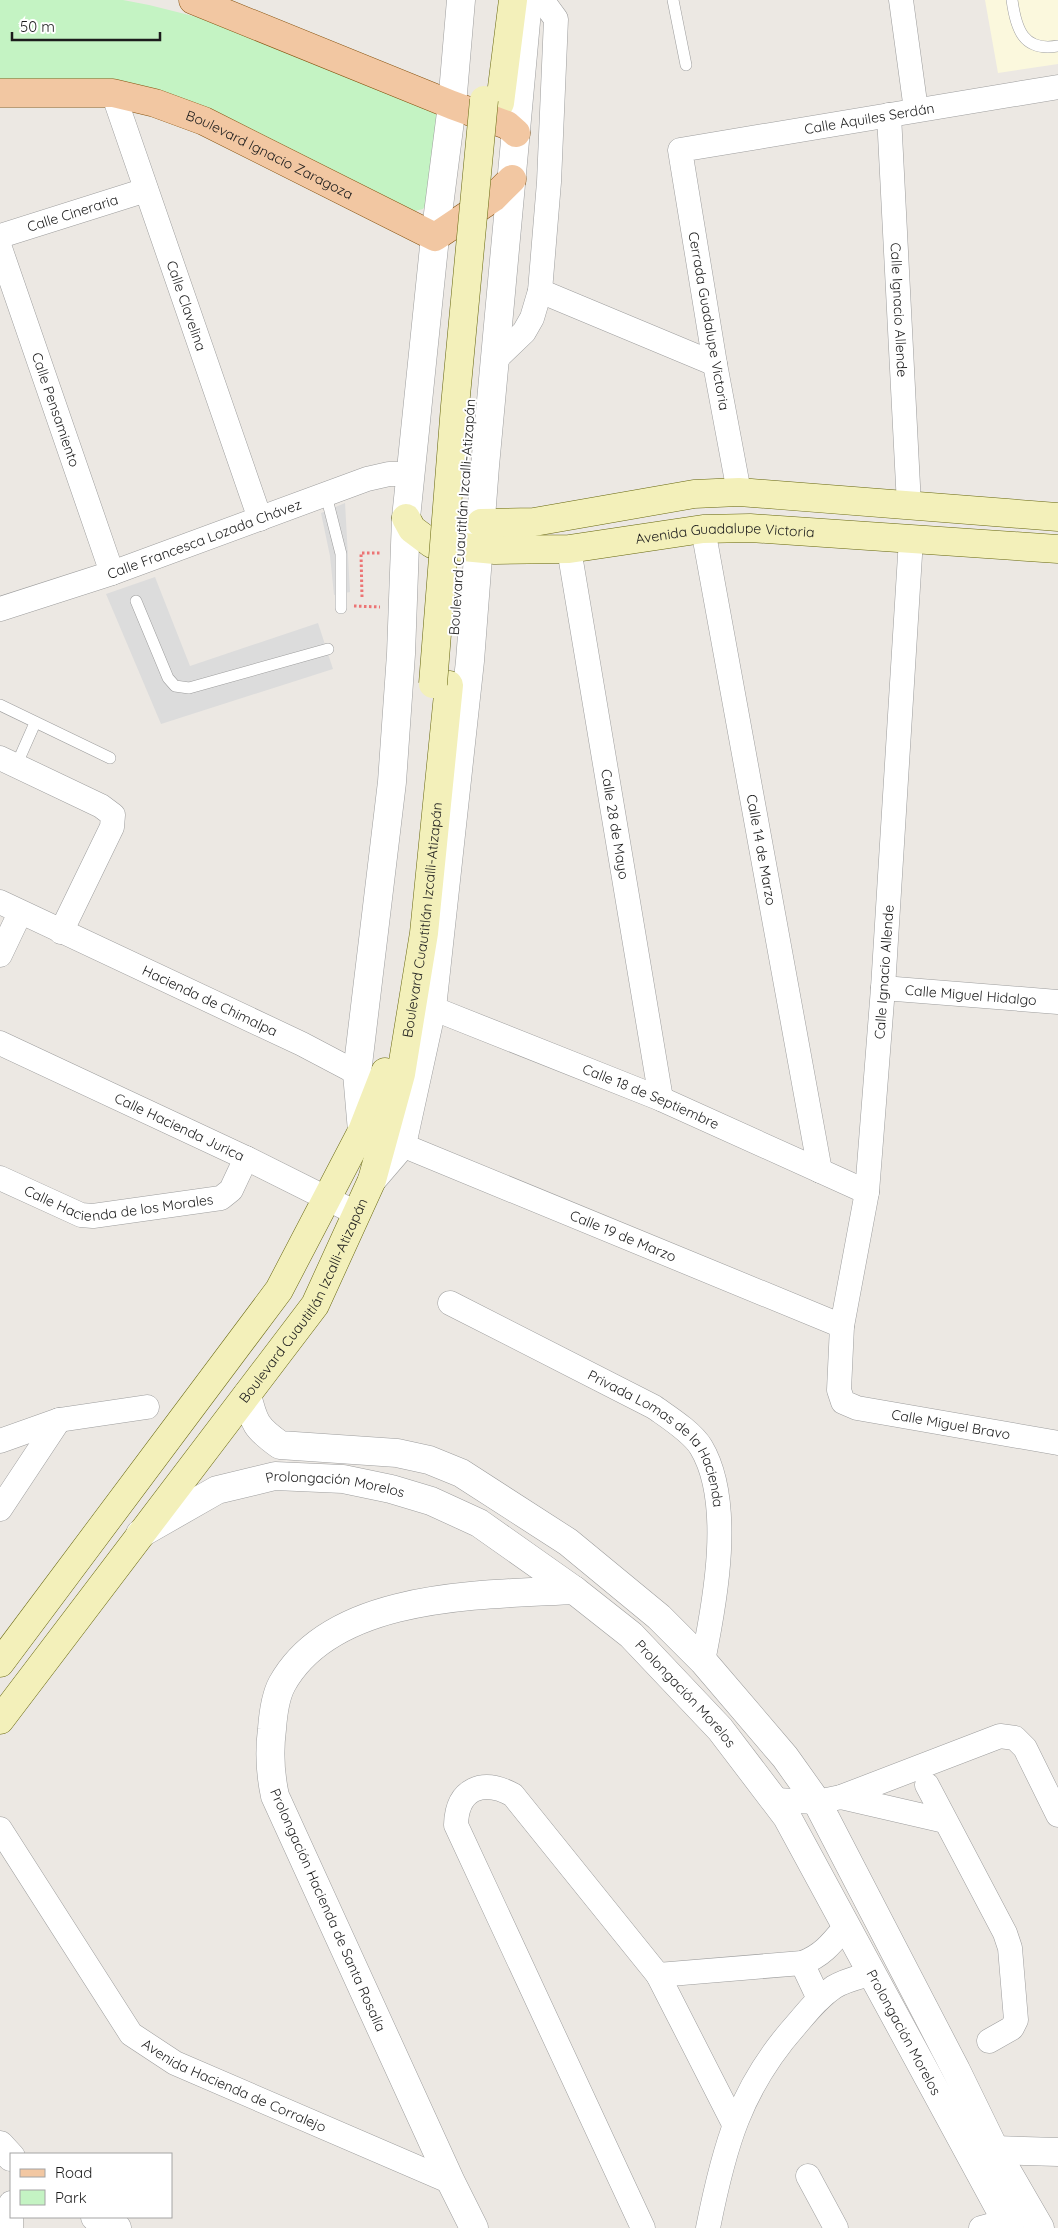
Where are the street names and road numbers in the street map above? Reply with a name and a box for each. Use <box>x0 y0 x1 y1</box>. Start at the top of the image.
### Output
street label: Calle Aquiles Serdán <box>803 99 936 138</box>
street label: Boulevard Ignacio Zaragoza <box>183 106 356 203</box>
street label: Calle Cineraria <box>25 190 120 236</box>
street label: Cerrada Guadalupe Victoria <box>684 230 734 412</box>
street label: Calle Ignacio Allende <box>887 242 911 378</box>
street label: Calle Clavelina <box>162 258 210 353</box>
street label: Calle Pensamiento <box>28 350 84 469</box>
street label: Boulevard Cuautitlán Izcalli-Atizapán <box>445 398 479 636</box>
street label: Calle Francesca Lozada Chávez <box>105 495 304 583</box>
street label: Avenida Guadalupe Victoria <box>634 519 815 548</box>
street label: Calle 28 de Mayo <box>597 768 633 881</box>
street label: Calle 14 de Marzo <box>742 793 780 907</box>
street label: Boulevard Cuautitlán Izcalli-Atizapán <box>398 801 446 1039</box>
street label: Calle Ignacio Allende <box>870 904 898 1040</box>
street label: Hacienda de Chimalpa <box>139 961 281 1040</box>
street label: Calle Miguel Hidalgo <box>904 981 1037 1009</box>
street label: Calle 18 de Septiembre <box>580 1060 722 1133</box>
street label: Calle Hacienda Jurica <box>111 1089 247 1165</box>
street label: Calle Hacienda de los Morales <box>21 1181 214 1225</box>
street label: Boulevard Cuautitlán Izcalli-Atizapán <box>235 1195 372 1406</box>
street label: Calle 19 de Marzo <box>567 1206 679 1266</box>
street label: Privada Lomas de la Hacienda <box>585 1366 727 1508</box>
street label: Calle Miguel Bravo <box>890 1405 1012 1444</box>
street label: Prolongación Morelos <box>264 1467 407 1502</box>
street label: Prolongación Morelos <box>631 1636 740 1751</box>
street label: Prolongación Hacienda de Santa Rosalía <box>266 1786 390 2034</box>
street label: Prolongación Morelos <box>862 1966 945 2098</box>
street label: Avenida Hacienda de Corralejo <box>138 2035 329 2136</box>

